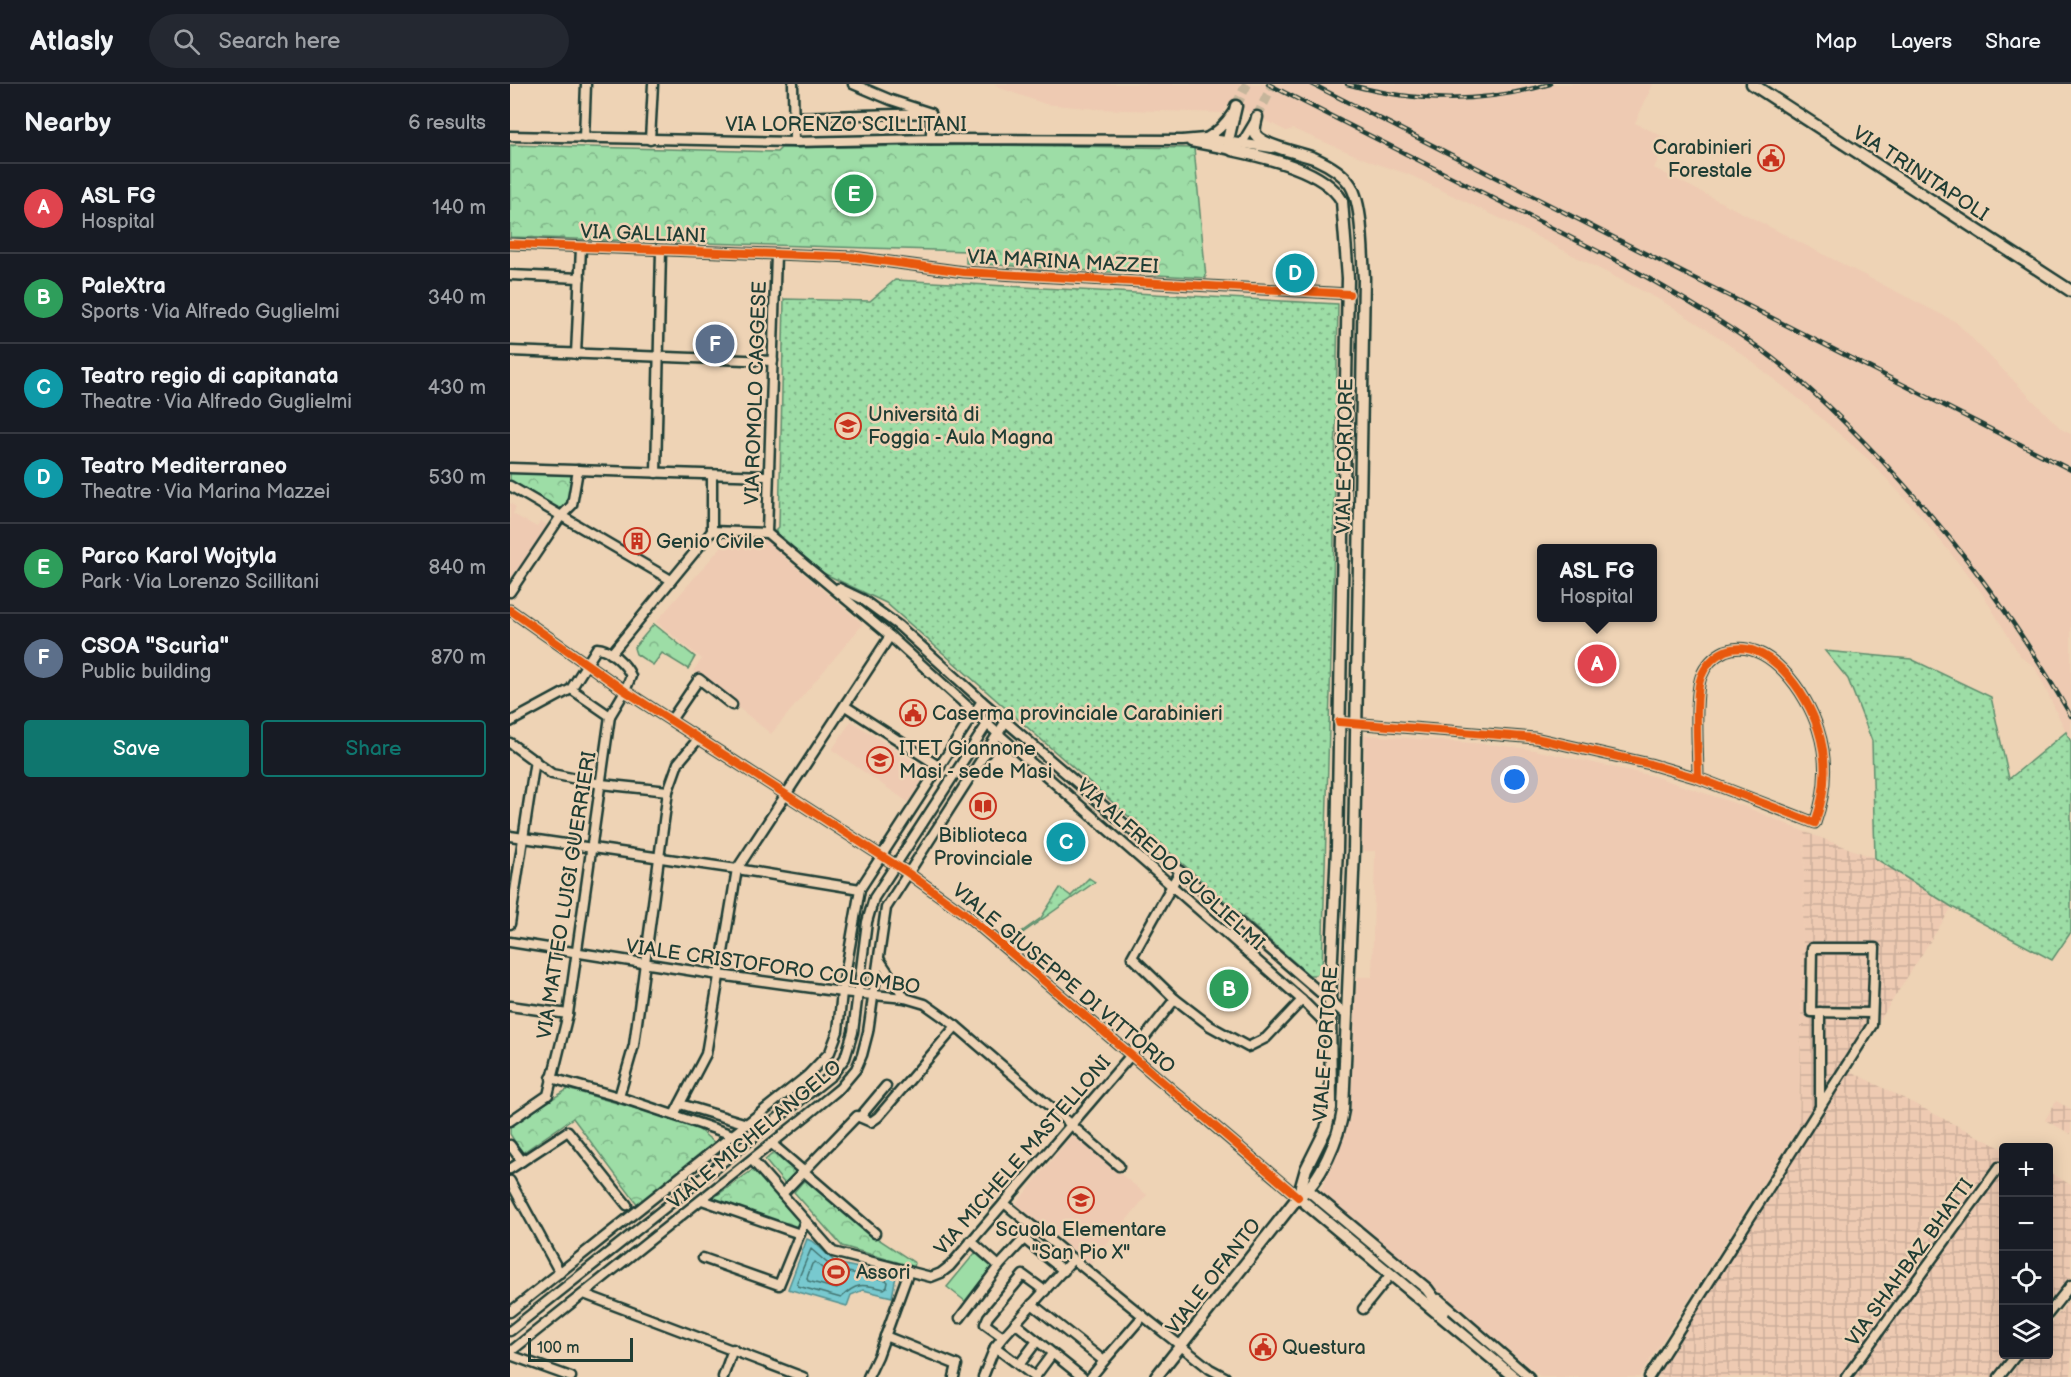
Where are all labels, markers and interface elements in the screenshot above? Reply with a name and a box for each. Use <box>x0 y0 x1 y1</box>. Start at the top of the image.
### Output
search box <box>149 14 569 68</box>
text: Atlasly <box>30 25 113 58</box>
icon: search <box>170 25 203 58</box>
text: Search here <box>218 28 340 55</box>
text: Map <box>1815 29 1857 54</box>
text: Layers <box>1890 29 1952 54</box>
text: Share <box>1985 29 2041 54</box>
text: Nearby <box>24 108 111 139</box>
text: 6 results <box>408 111 486 135</box>
street label: VIA LORENZO SCILLITANI <box>725 113 967 137</box>
street label: VIA TRINITAPOLI <box>1848 121 1993 227</box>
place label: Carabinieri Forestale <box>1653 136 1752 183</box>
public building icon: Carabinieri Forestale <box>1756 143 1786 173</box>
pin: E <box>834 172 874 216</box>
text: ASL FG <box>81 183 156 210</box>
text: A <box>37 196 50 220</box>
text: 140 m <box>432 196 486 220</box>
text: Hospital <box>81 210 154 234</box>
street label: VIA GALLIANI <box>580 220 706 248</box>
street label: VIA MARINA MAZZEI <box>966 245 1160 279</box>
pin: D <box>1276 250 1314 296</box>
text: PaleXtra <box>81 273 166 300</box>
street label: VIA ROMOLO CAGGESE <box>740 281 772 505</box>
text: B <box>36 286 51 310</box>
text: 340 m <box>428 286 486 310</box>
text: Sports · Via Alfredo Guglielmi <box>81 300 340 324</box>
pin: F <box>696 322 734 366</box>
text: Teatro regio di capitanata <box>81 363 339 390</box>
text: C <box>36 376 51 400</box>
text: 430 m <box>428 376 486 400</box>
street label: VIALE FORTORE <box>1332 378 1358 534</box>
text: Theatre · Via Alfredo Guglielmi <box>81 390 352 414</box>
place label: Università di Foggia - Aula Magna <box>868 403 1053 450</box>
school or university icon: Università di Foggia - Aula Magna <box>833 411 863 441</box>
text: Teatro Mediterraneo <box>81 453 287 480</box>
text: D <box>37 466 50 490</box>
text: 530 m <box>429 466 486 490</box>
text: Theatre · Via Marina Mazzei <box>81 480 330 504</box>
building icon: Genio Civile <box>622 526 652 556</box>
place label: Genio Civile <box>656 530 764 554</box>
text: Parco Karol Wojtyla <box>81 543 277 570</box>
popup <box>1537 544 1657 622</box>
text: E <box>37 556 50 580</box>
text: 840 m <box>428 556 486 580</box>
text: ASL FG <box>1560 558 1634 585</box>
text: Park · Via Lorenzo Scillitani <box>81 570 319 594</box>
text: Hospital <box>1560 585 1633 609</box>
text: CSOA "Scurìa" <box>81 633 229 660</box>
pin: A <box>1578 642 1616 686</box>
text: F <box>37 646 50 670</box>
text: 870 m <box>431 646 486 670</box>
text: Public building <box>81 660 211 684</box>
public building icon: Caserma provinciale Carabinieri <box>898 698 928 728</box>
place label: Caserma provinciale Carabinieri <box>932 702 1223 726</box>
button: Save <box>24 720 249 777</box>
button: Share <box>261 720 486 777</box>
place label: ITET Giannone Masi - sede Masi <box>899 737 1052 784</box>
school or university icon: ITET Giannone Masi - sede Masi <box>865 745 895 775</box>
street label: VIA MATTEO LUIGI GUERRIERI <box>532 749 602 1041</box>
your location <box>1500 765 1529 794</box>
street label: VIA ALFREDO GUGLIELMI <box>1071 774 1269 956</box>
library icon: Biblioteca Provinciale <box>968 791 998 821</box>
pin: C <box>1046 820 1086 864</box>
place label: Biblioteca Provinciale <box>933 824 1033 871</box>
street label: VIALE GIUSEPPE DI VITTORIO <box>947 878 1180 1079</box>
street label: VIALE CRISTOFORO COLOMBO <box>624 934 922 1000</box>
pin: B <box>1210 966 1248 1012</box>
street label: VIALE FORTORE <box>1309 966 1343 1123</box>
street label: VIA MICHELE MASTELLONI <box>929 1051 1116 1261</box>
street label: VIALE MICHELANGELO <box>663 1055 846 1214</box>
map controls <box>1999 1143 2053 1359</box>
button: + <box>1999 1143 2053 1197</box>
street label: VIA SHAHBAZ BHATTI <box>1841 1174 1979 1351</box>
school or university icon: Scuola Elementare "San Pio X" <box>1066 1185 1096 1215</box>
button: − <box>1999 1197 2053 1251</box>
street label: VIALE OFANTO <box>1161 1214 1266 1339</box>
place label: Scuola Elementare "San Pio X" <box>996 1218 1167 1265</box>
button: locate <box>1999 1251 2053 1305</box>
sports icon: Assori <box>821 1257 851 1287</box>
place label: Assori <box>856 1261 911 1285</box>
button: layers <box>1999 1305 2053 1359</box>
public building icon: Questura <box>1248 1332 1278 1362</box>
scale bar <box>528 1335 633 1362</box>
place label: Questura <box>1282 1336 1366 1360</box>
text: 100 m <box>537 1339 580 1358</box>

